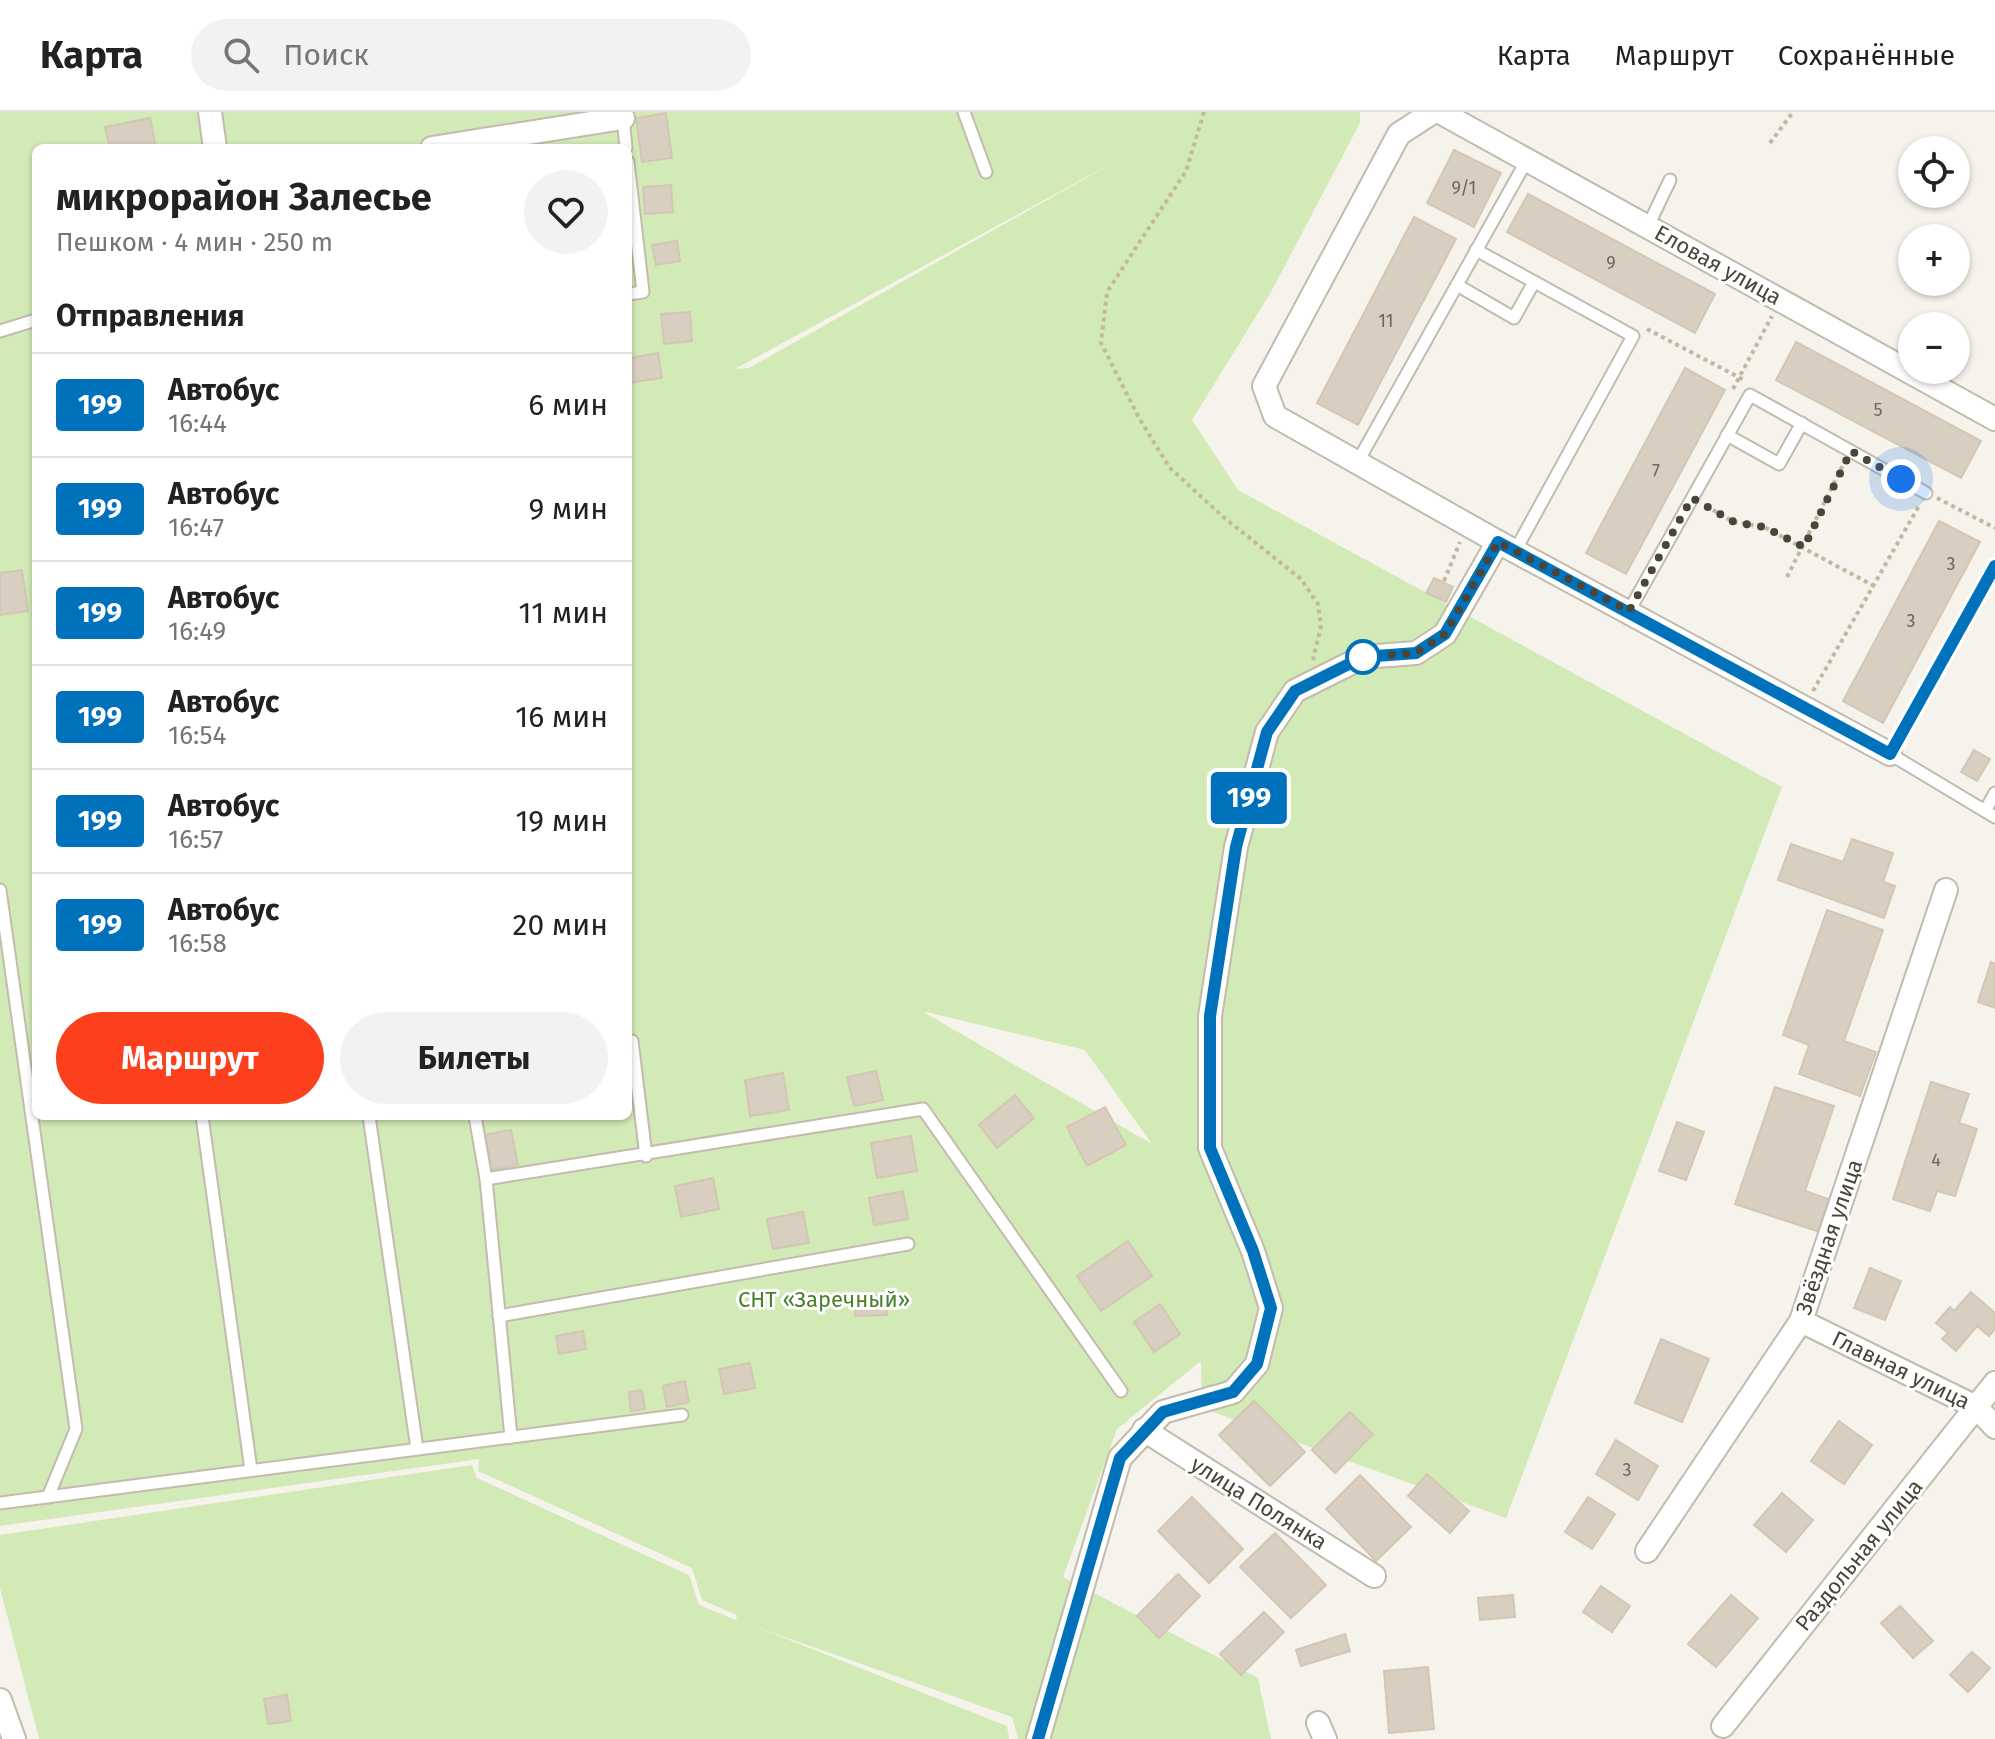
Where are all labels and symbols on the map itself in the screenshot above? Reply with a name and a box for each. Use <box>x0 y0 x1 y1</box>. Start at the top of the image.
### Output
house number: 9/1 <box>1452 177 1476 199</box>
street label: Еловая улица <box>1650 219 1786 311</box>
house number: 9 <box>1606 252 1616 274</box>
house number: 11 <box>1378 310 1394 332</box>
house number: 5 <box>1873 399 1883 421</box>
your location <box>1881 459 1921 499</box>
house number: 7 <box>1652 460 1660 482</box>
house number: 3 <box>1947 553 1955 575</box>
house number: 3 <box>1907 610 1915 632</box>
unlabelled marker <box>1346 640 1380 674</box>
line badge: 199 <box>1203 772 1295 824</box>
house number: 4 <box>1931 1149 1941 1171</box>
street label: Звёздная улица <box>1790 1156 1868 1318</box>
park label: СНТ «Заречный» <box>738 1286 910 1313</box>
street label: Главная улица <box>1828 1325 1974 1415</box>
street label: улица Полянка <box>1186 1450 1332 1556</box>
house number: 3 <box>1623 1459 1631 1481</box>
street label: Раздольная улица <box>1790 1474 1928 1636</box>

